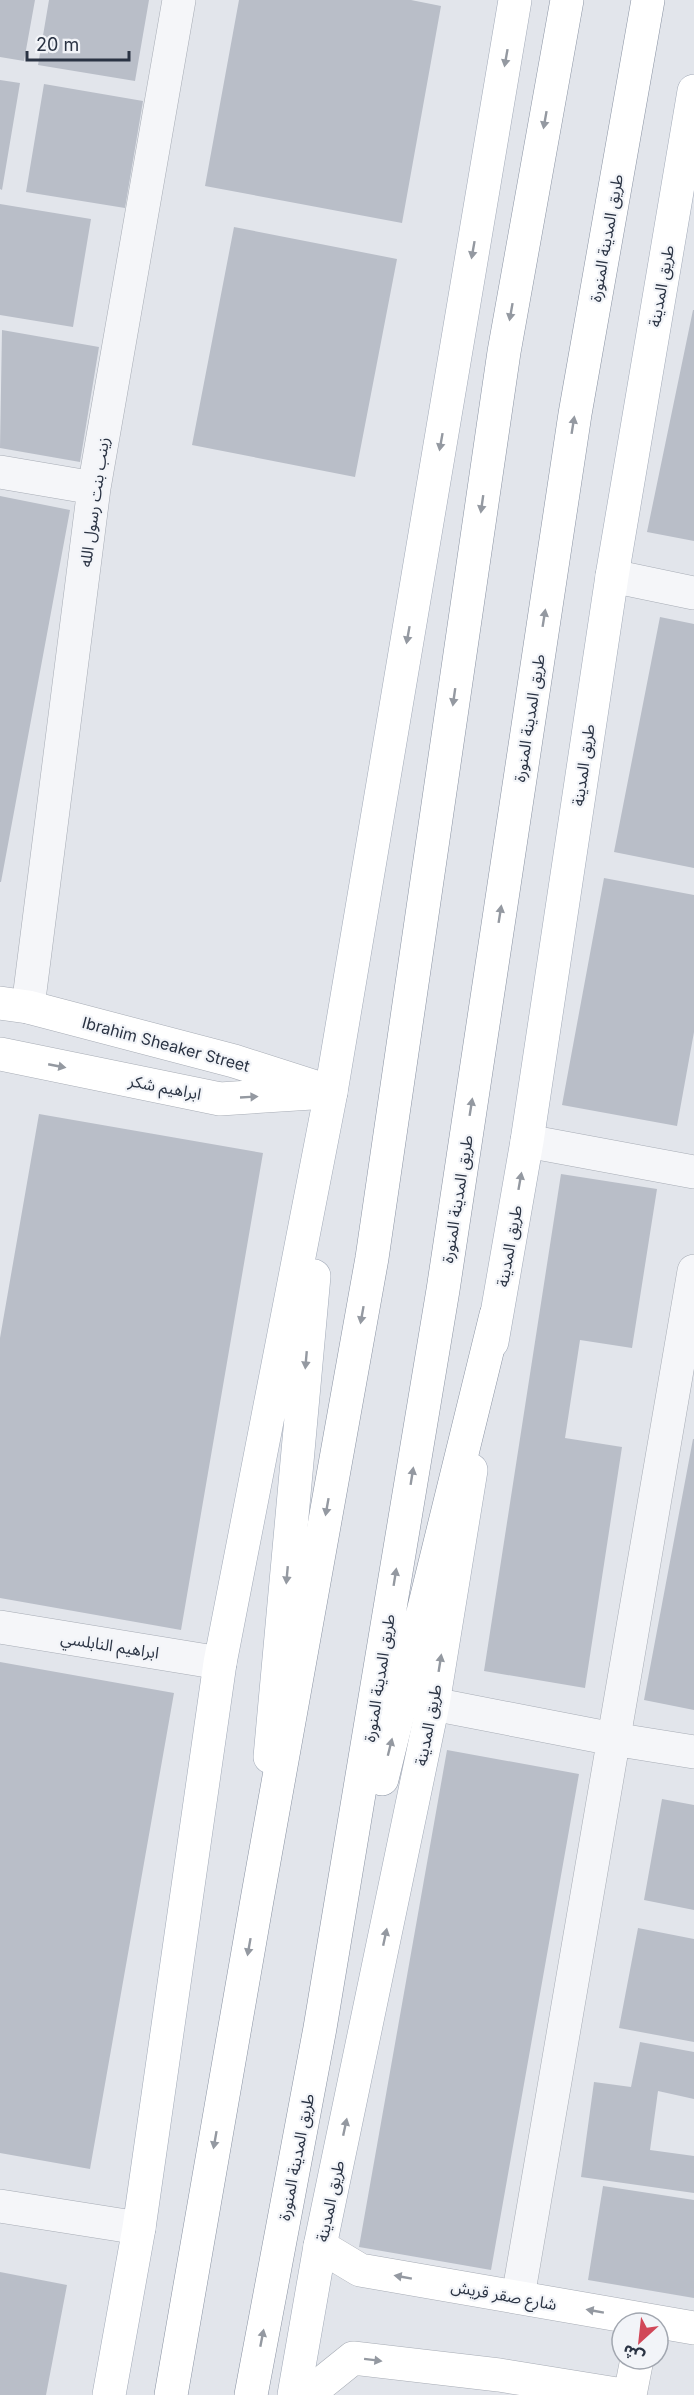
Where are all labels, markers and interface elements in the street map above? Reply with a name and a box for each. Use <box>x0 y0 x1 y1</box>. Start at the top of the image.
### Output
scale bar <box>27 24 129 62</box>
text: 20 m <box>36 34 79 55</box>
one-way arrow <box>501 48 510 67</box>
one-way arrow <box>541 110 550 129</box>
street label: طريق المدينة المنورة <box>585 173 628 304</box>
one-way arrow <box>469 241 478 260</box>
street label: طريق المدينة <box>644 243 679 329</box>
one-way arrow <box>506 302 515 321</box>
one-way arrow <box>569 415 578 434</box>
one-way arrow <box>436 433 445 452</box>
street label: زينب بنت رسول الله <box>75 436 114 568</box>
one-way arrow <box>477 495 486 514</box>
one-way arrow <box>540 608 549 627</box>
one-way arrow <box>404 625 413 644</box>
street label: طريق المدينة المنورة <box>509 652 550 784</box>
one-way arrow <box>449 688 458 707</box>
street label: طريق المدينة <box>567 723 600 807</box>
one-way arrow <box>495 905 504 924</box>
street label: Ibrahim Sheaker Street <box>80 1012 252 1076</box>
one-way arrow <box>48 1062 67 1071</box>
street label: ابراهيم شكر <box>125 1070 203 1107</box>
one-way arrow <box>239 1092 258 1101</box>
one-way arrow <box>466 1098 475 1117</box>
street label: طريق المدينة المنورة <box>437 1133 478 1265</box>
one-way arrow <box>516 1171 525 1190</box>
street label: طريق المدينة <box>492 1203 527 1289</box>
one-way arrow <box>357 1306 366 1325</box>
one-way arrow <box>302 1350 311 1369</box>
one-way arrow <box>408 1466 417 1485</box>
one-way arrow <box>322 1498 331 1517</box>
one-way arrow <box>282 1565 292 1584</box>
one-way arrow <box>391 1567 400 1586</box>
street label: طريق المدينة المنورة <box>359 1612 400 1744</box>
street label: ابراهيم النابلسي <box>59 1627 161 1666</box>
one-way arrow <box>436 1653 445 1672</box>
street label: طريق المدينة <box>410 1682 447 1768</box>
one-way arrow <box>385 1738 395 1756</box>
one-way arrow <box>381 1927 390 1946</box>
one-way arrow <box>244 1938 253 1957</box>
street label: طريق المدينة المنورة <box>274 2092 319 2222</box>
one-way arrow <box>341 2118 350 2137</box>
one-way arrow <box>210 2130 219 2149</box>
street label: طريق المدينة <box>312 2158 349 2244</box>
one-way arrow <box>393 2273 412 2282</box>
street label: شارع صقر قريش <box>449 2276 558 2317</box>
one-way arrow <box>585 2306 604 2315</box>
north arrow <box>610 2311 670 2371</box>
one-way arrow <box>258 2328 267 2347</box>
text: ش <box>619 2340 647 2368</box>
one-way arrow <box>364 2355 383 2365</box>

